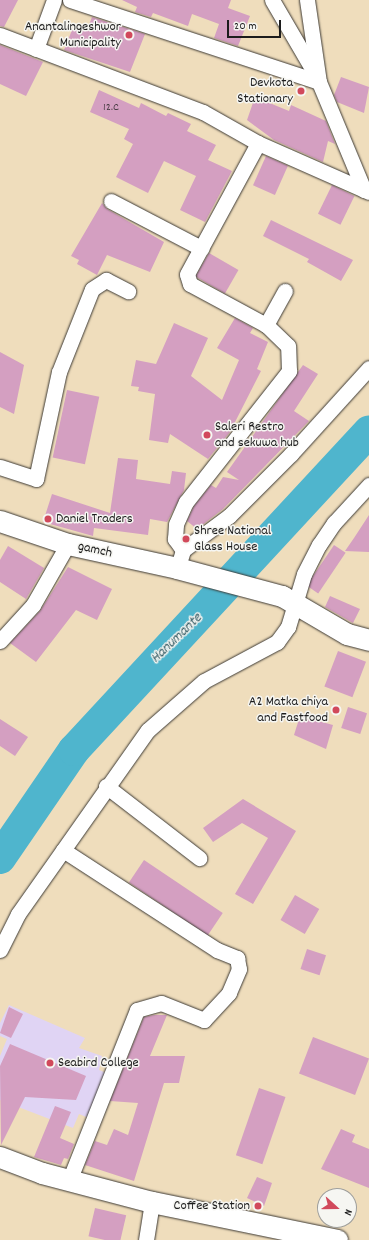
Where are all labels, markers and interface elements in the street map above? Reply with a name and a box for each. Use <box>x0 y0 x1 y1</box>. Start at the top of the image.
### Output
scale bar <box>229 12 283 38</box>
text: 20 m <box>234 18 257 35</box>
place label: Anantalingeshwor Municipality <box>25 19 121 52</box>
marker: Anantalingeshwor Municipality <box>124 30 134 40</box>
place label: Devkota Stationary <box>237 75 293 108</box>
marker: Devkota Stationary <box>296 86 306 96</box>
house number: 12.C <box>103 101 119 115</box>
place label: Saleri Restro and sekuwa hub <box>215 419 299 452</box>
marker: Saleri Restro and sekuwa hub <box>202 430 212 440</box>
place label: Daniel Traders <box>56 511 133 527</box>
marker: Daniel Traders <box>43 514 53 524</box>
place label: Shree National Glass House <box>194 523 271 556</box>
marker: Shree National Glass House <box>181 534 191 544</box>
street label: gamch <box>76 538 114 562</box>
water label: Hanumante <box>148 610 206 668</box>
place label: A2 Matka chiya and Fastfood <box>249 694 328 726</box>
marker: A2 Matka chiya and Fastfood <box>331 705 341 715</box>
place label: Seabird College <box>58 1055 139 1071</box>
marker: Seabird College <box>45 1058 55 1068</box>
north arrow <box>317 1188 357 1228</box>
place label: Coffee Station <box>174 1198 250 1214</box>
marker: Coffee Station <box>253 1201 263 1211</box>
text: N <box>339 1207 356 1217</box>

